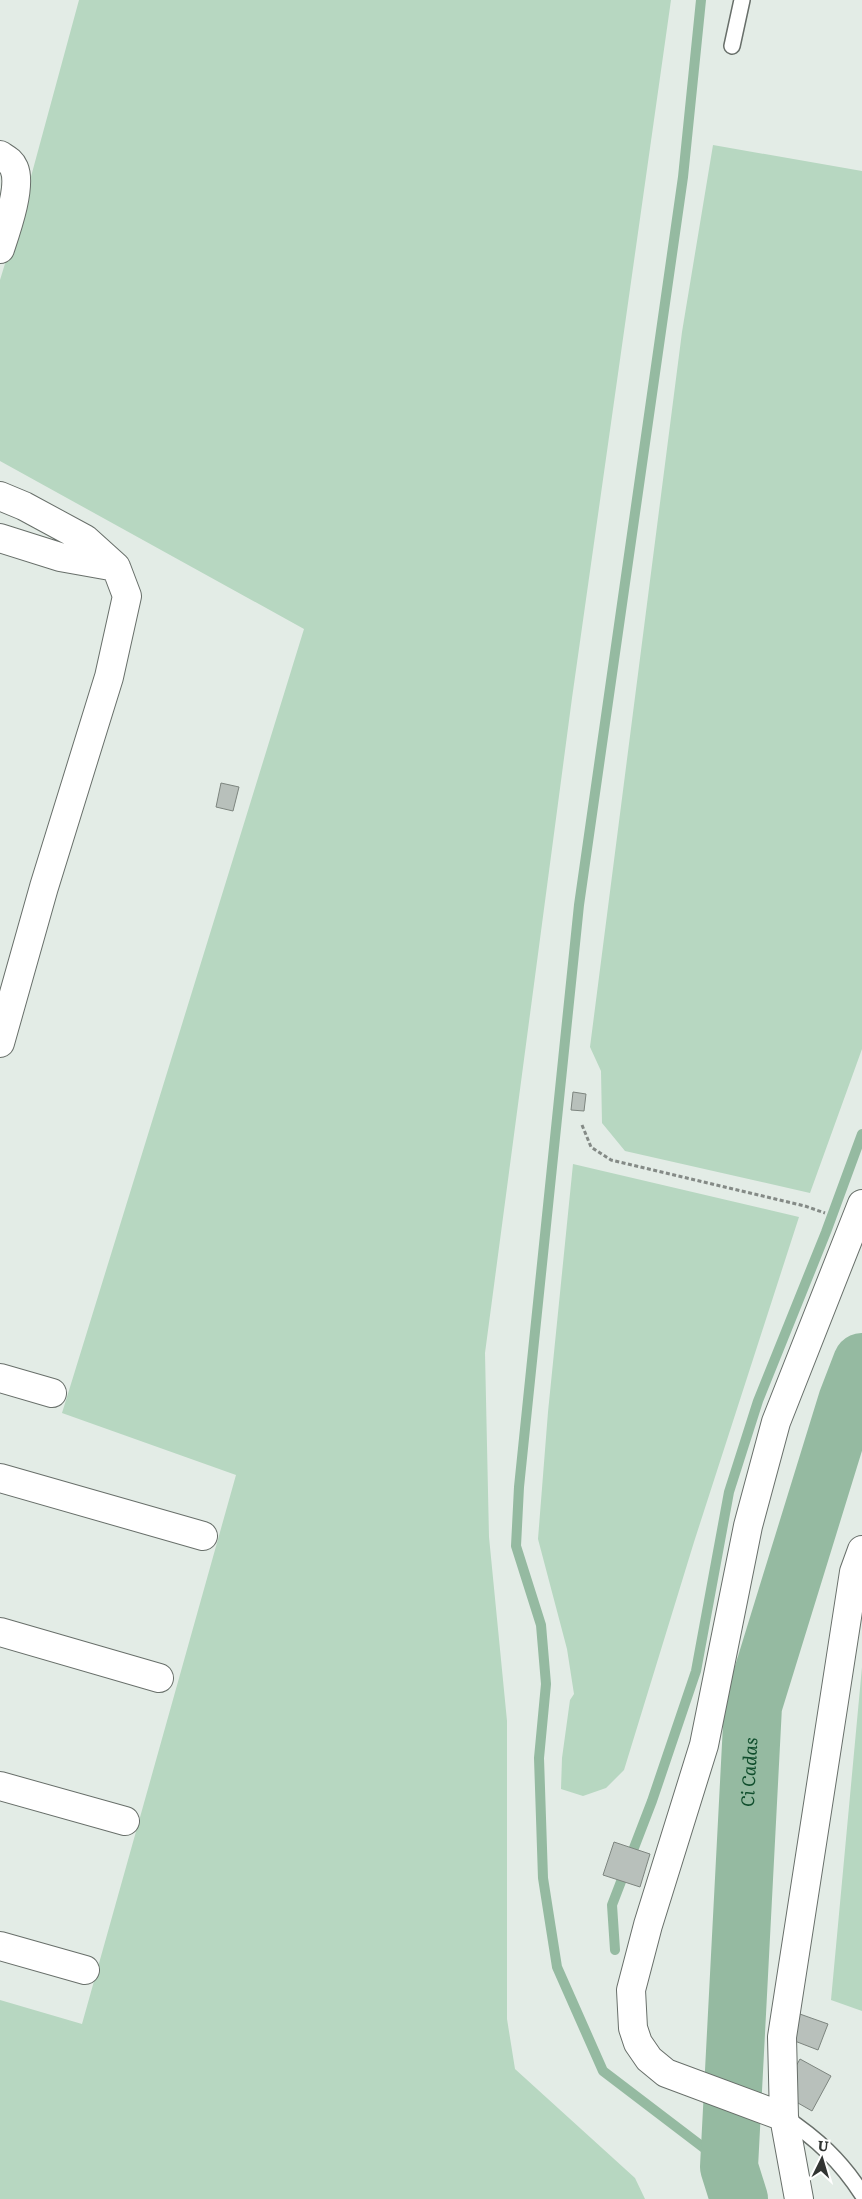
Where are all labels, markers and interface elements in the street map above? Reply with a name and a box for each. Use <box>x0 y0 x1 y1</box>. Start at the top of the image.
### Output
water label: Ci Cadas <box>733 1736 763 1808</box>
north arrow <box>797 2134 847 2184</box>
text: U <box>817 2135 830 2155</box>

